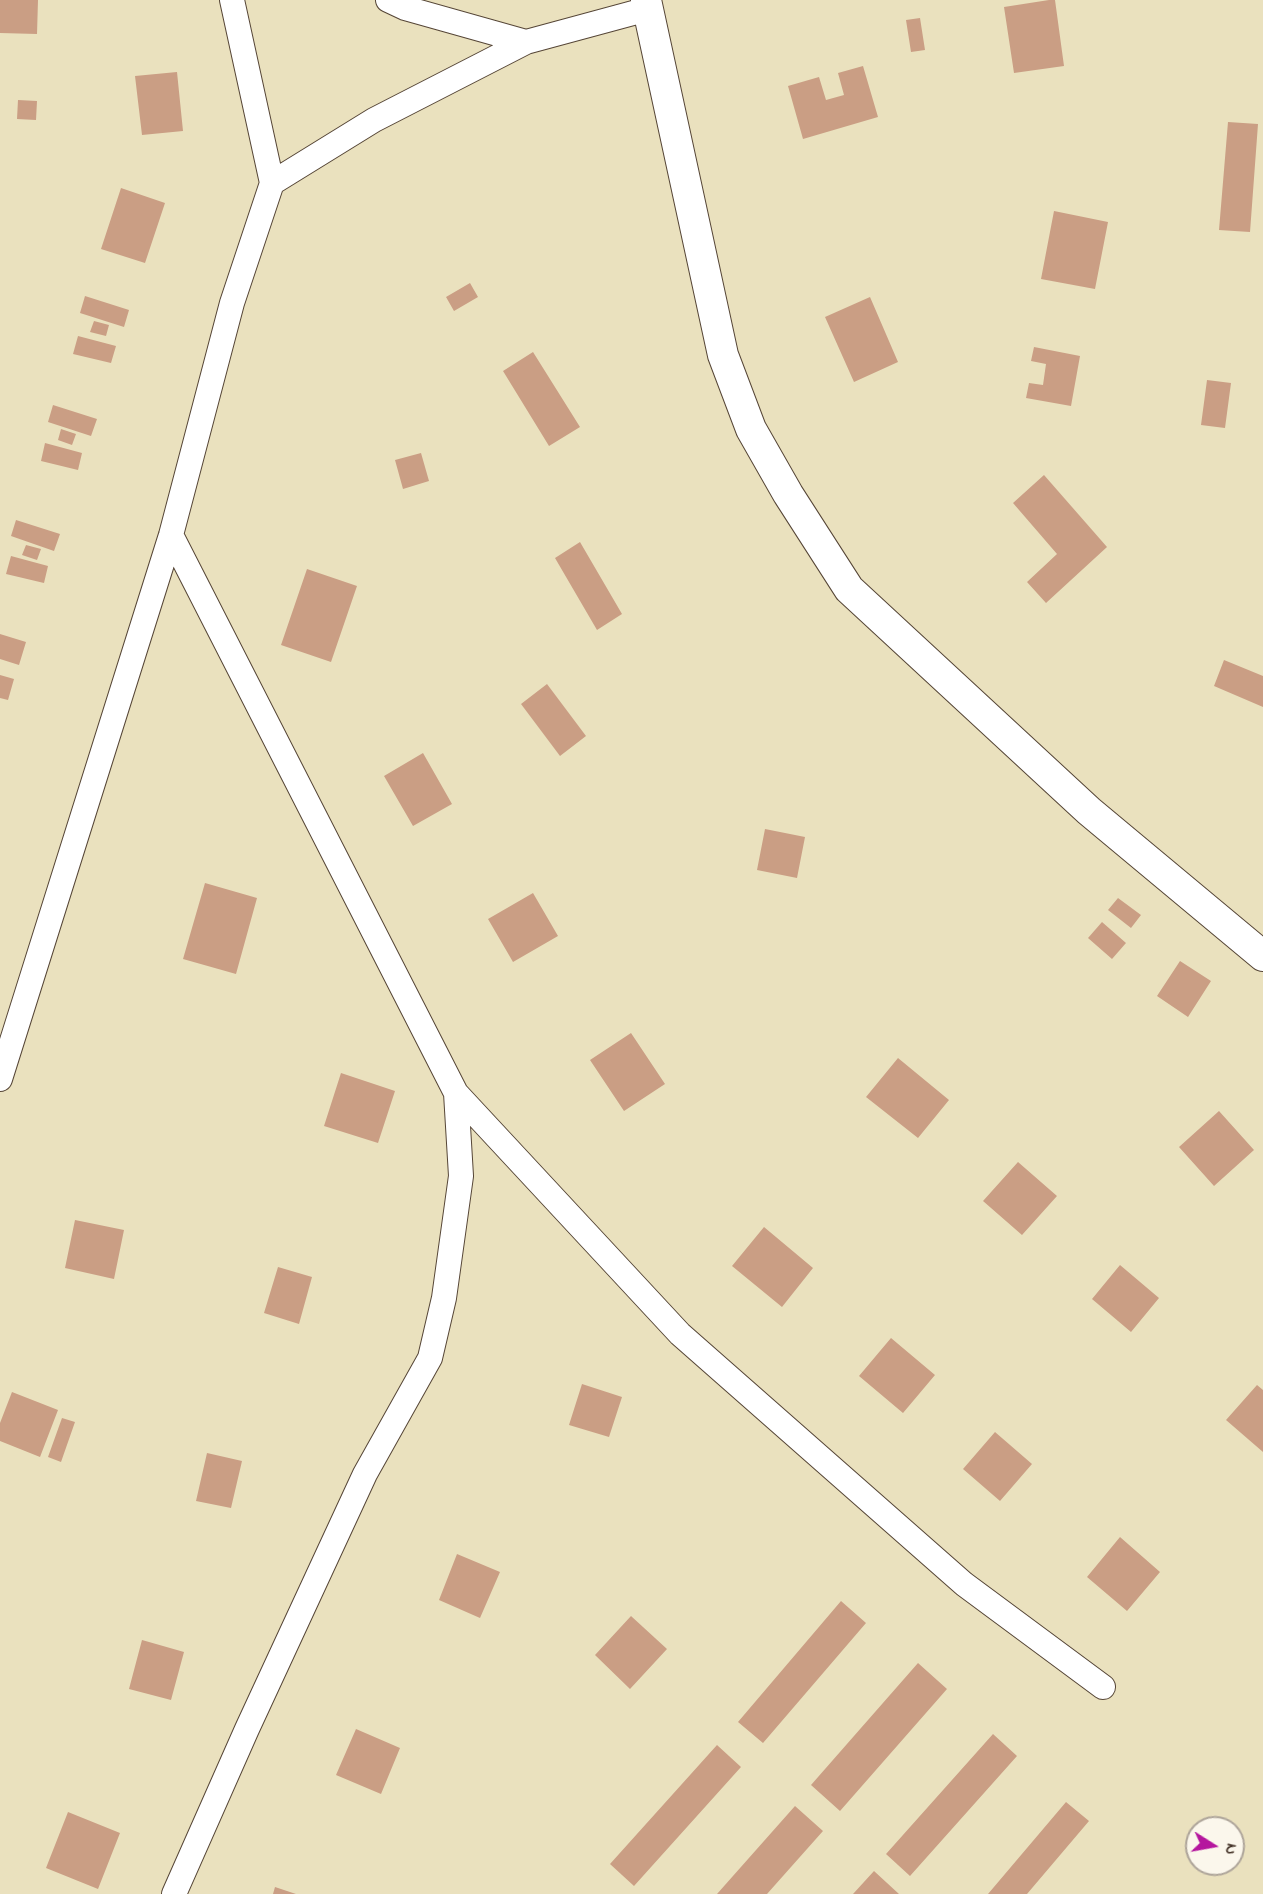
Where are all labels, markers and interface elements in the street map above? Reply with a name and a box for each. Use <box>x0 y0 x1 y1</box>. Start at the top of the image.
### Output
north arrow <box>1185 1816 1245 1876</box>
text: N <box>1218 1841 1244 1857</box>

